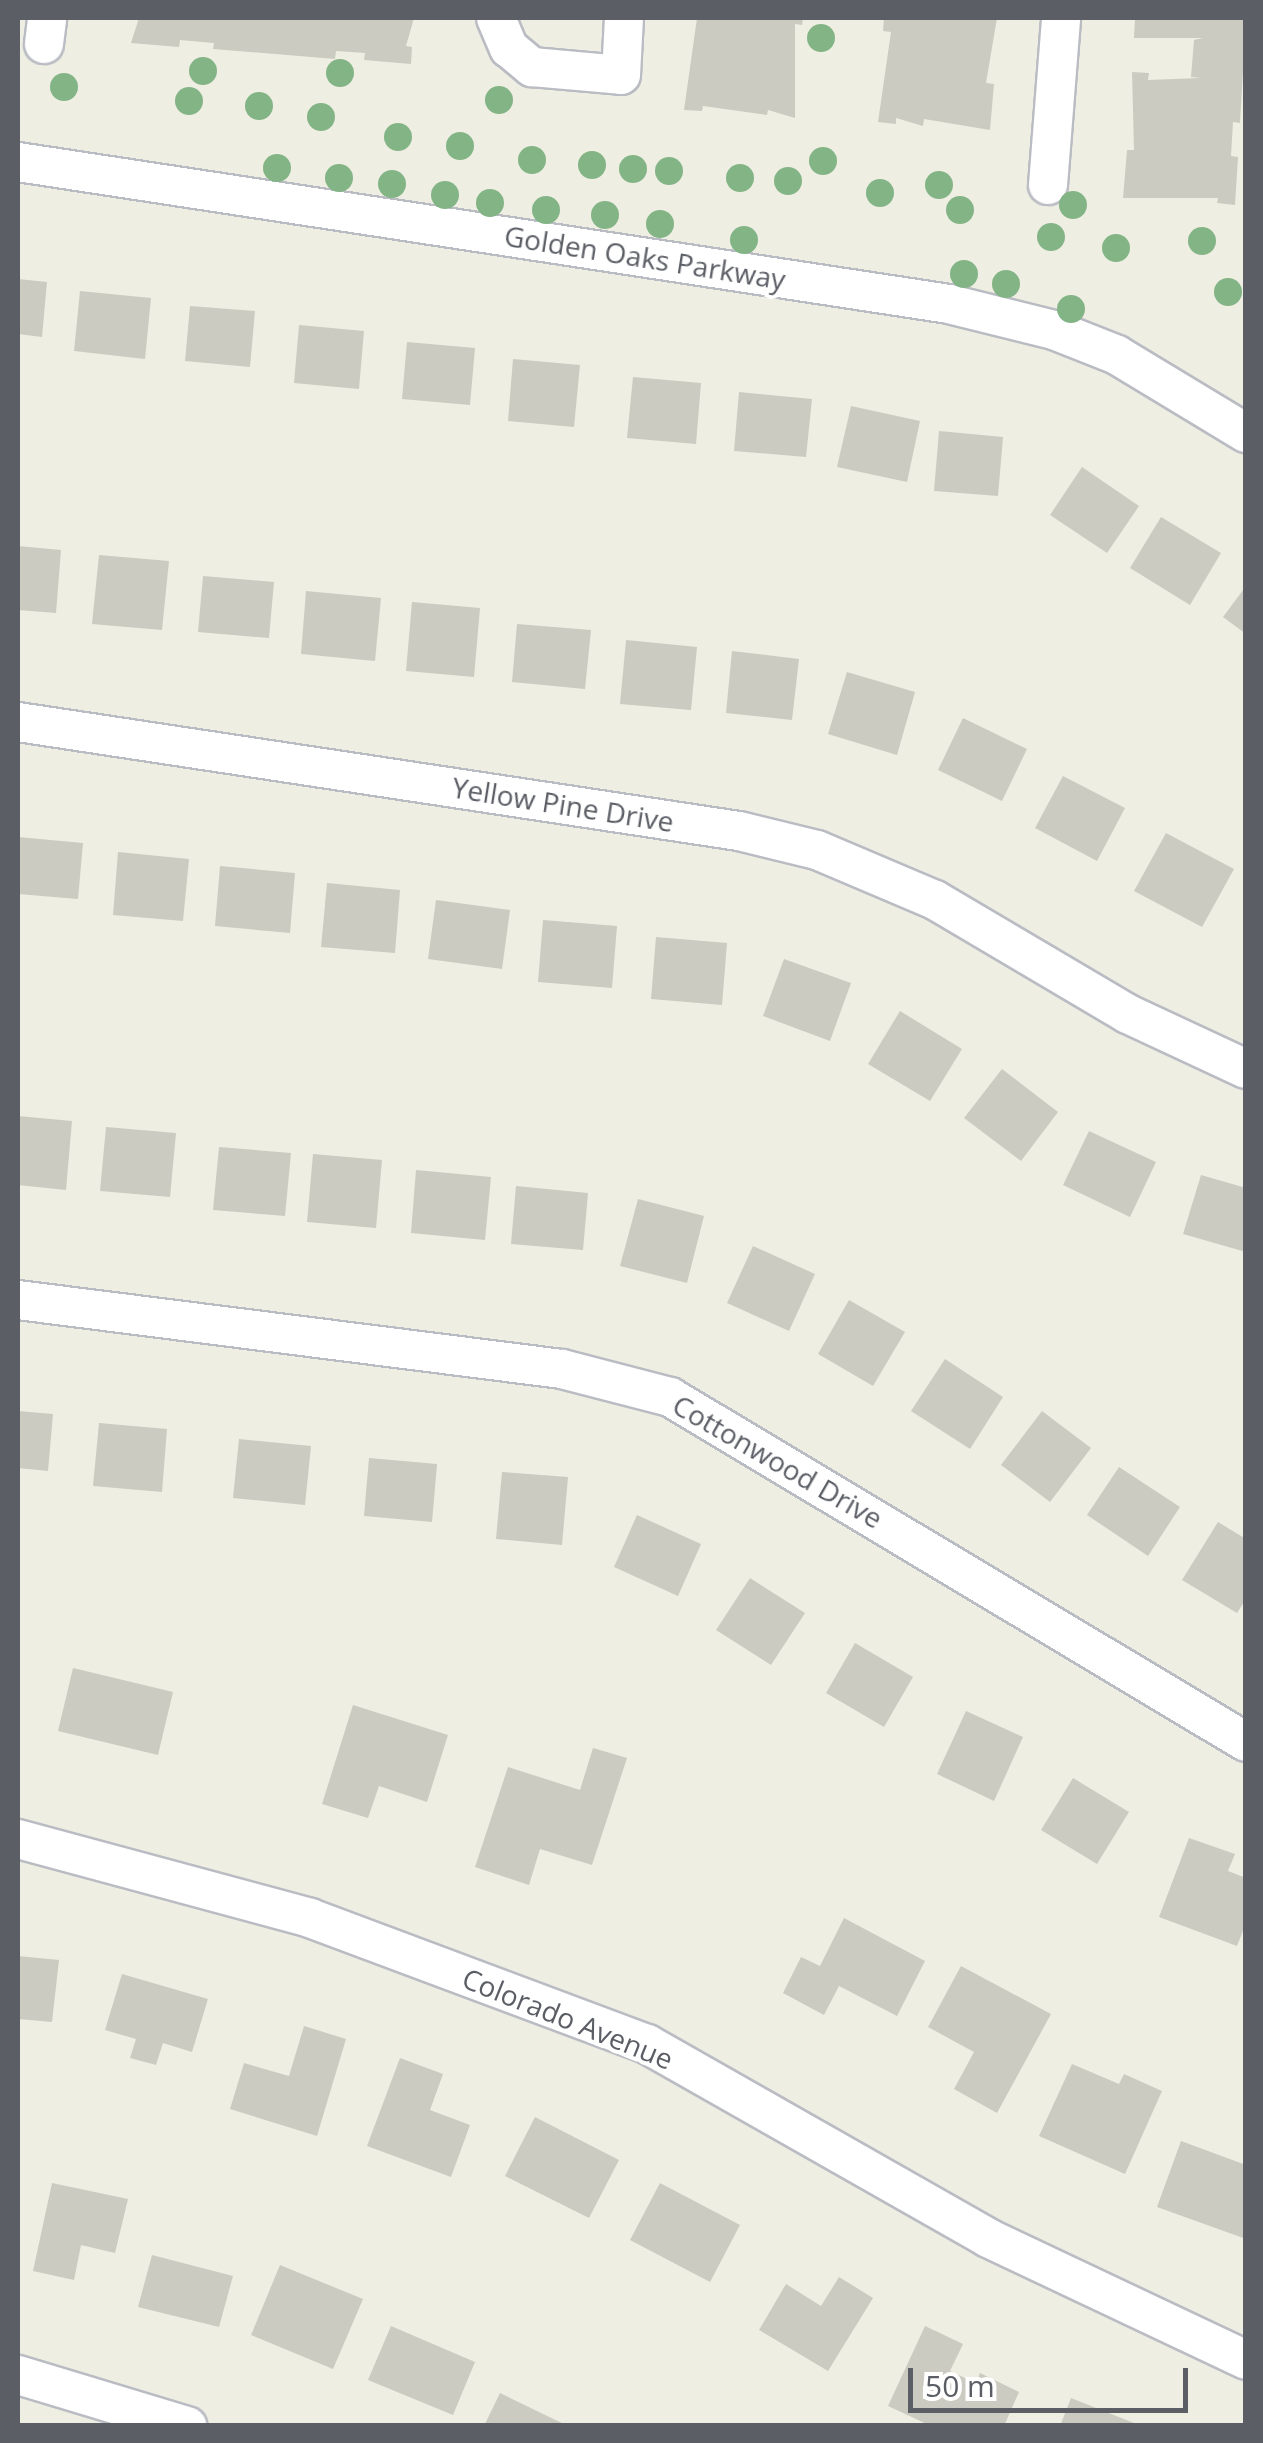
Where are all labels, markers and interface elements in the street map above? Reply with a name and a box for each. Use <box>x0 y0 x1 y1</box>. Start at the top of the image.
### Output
street label: Golden Oaks Parkway <box>502 218 788 296</box>
street label: Yellow Pine Drive <box>450 770 676 838</box>
street label: Cottonwood Drive <box>667 1387 889 1535</box>
street label: Colorado Avenue <box>458 1960 678 2076</box>
scale bar <box>913 2348 1193 2410</box>
text: 50 m <box>925 2365 995 2406</box>

